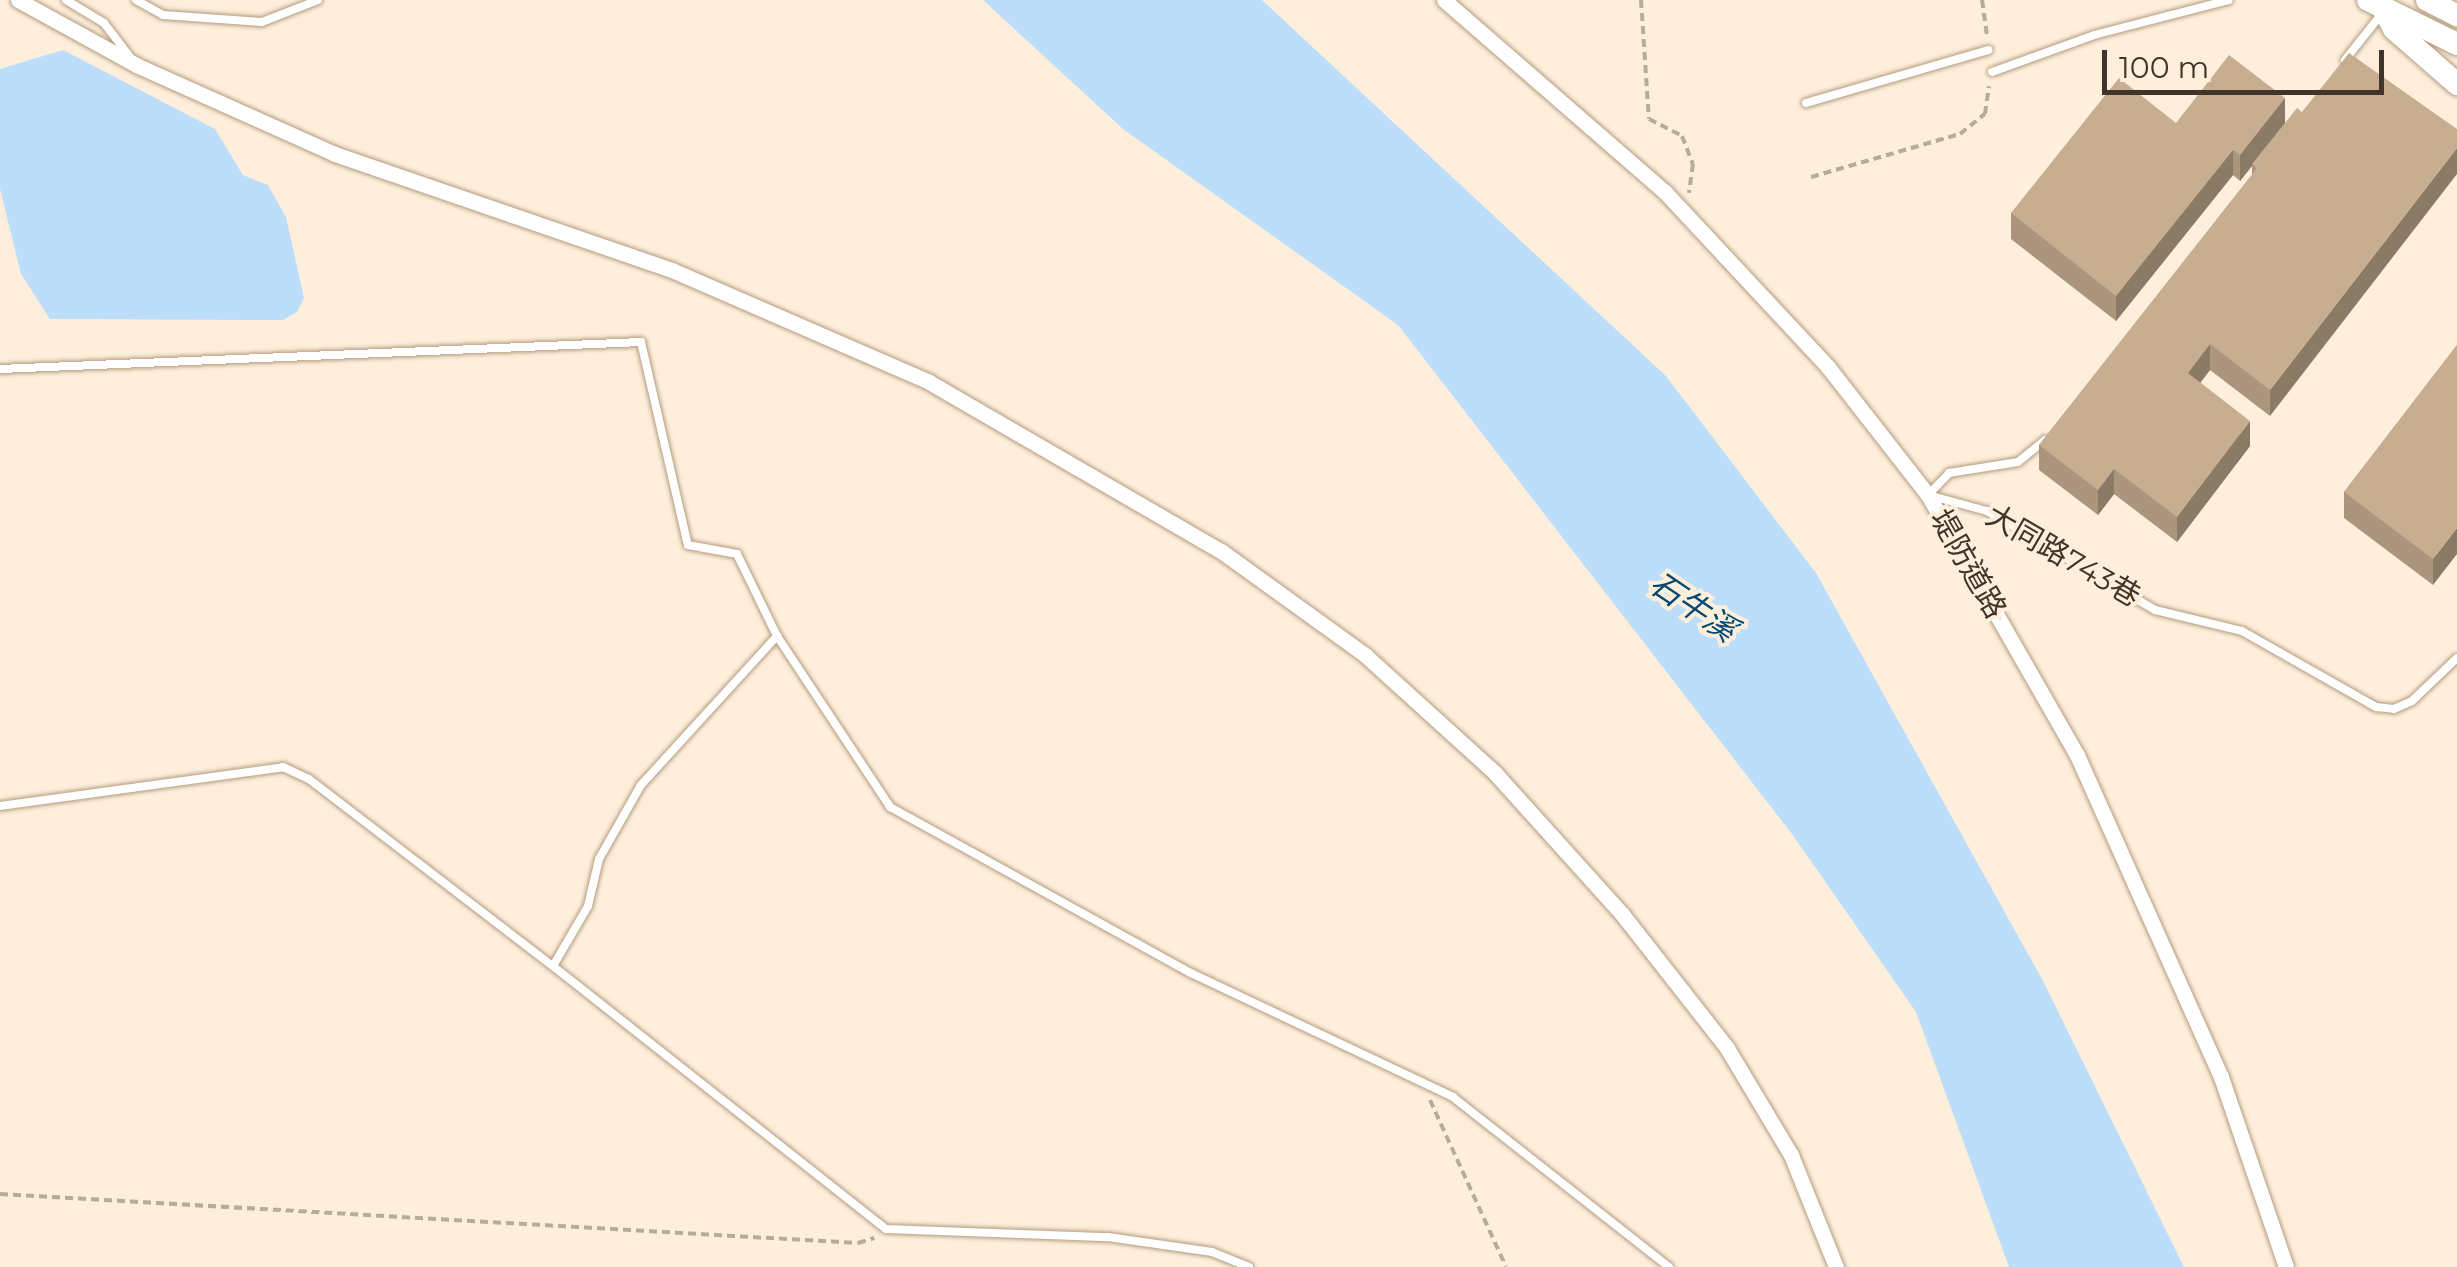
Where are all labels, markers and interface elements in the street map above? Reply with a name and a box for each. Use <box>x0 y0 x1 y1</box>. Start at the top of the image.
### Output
scale bar <box>2107 30 2390 92</box>
text: 100 m <box>2119 49 2209 86</box>
street label: 大同路743巷 <box>1980 497 2146 615</box>
street label: 堤防道路 <box>1922 503 2014 625</box>
water label: 石牛溪 <box>1642 564 1744 650</box>

